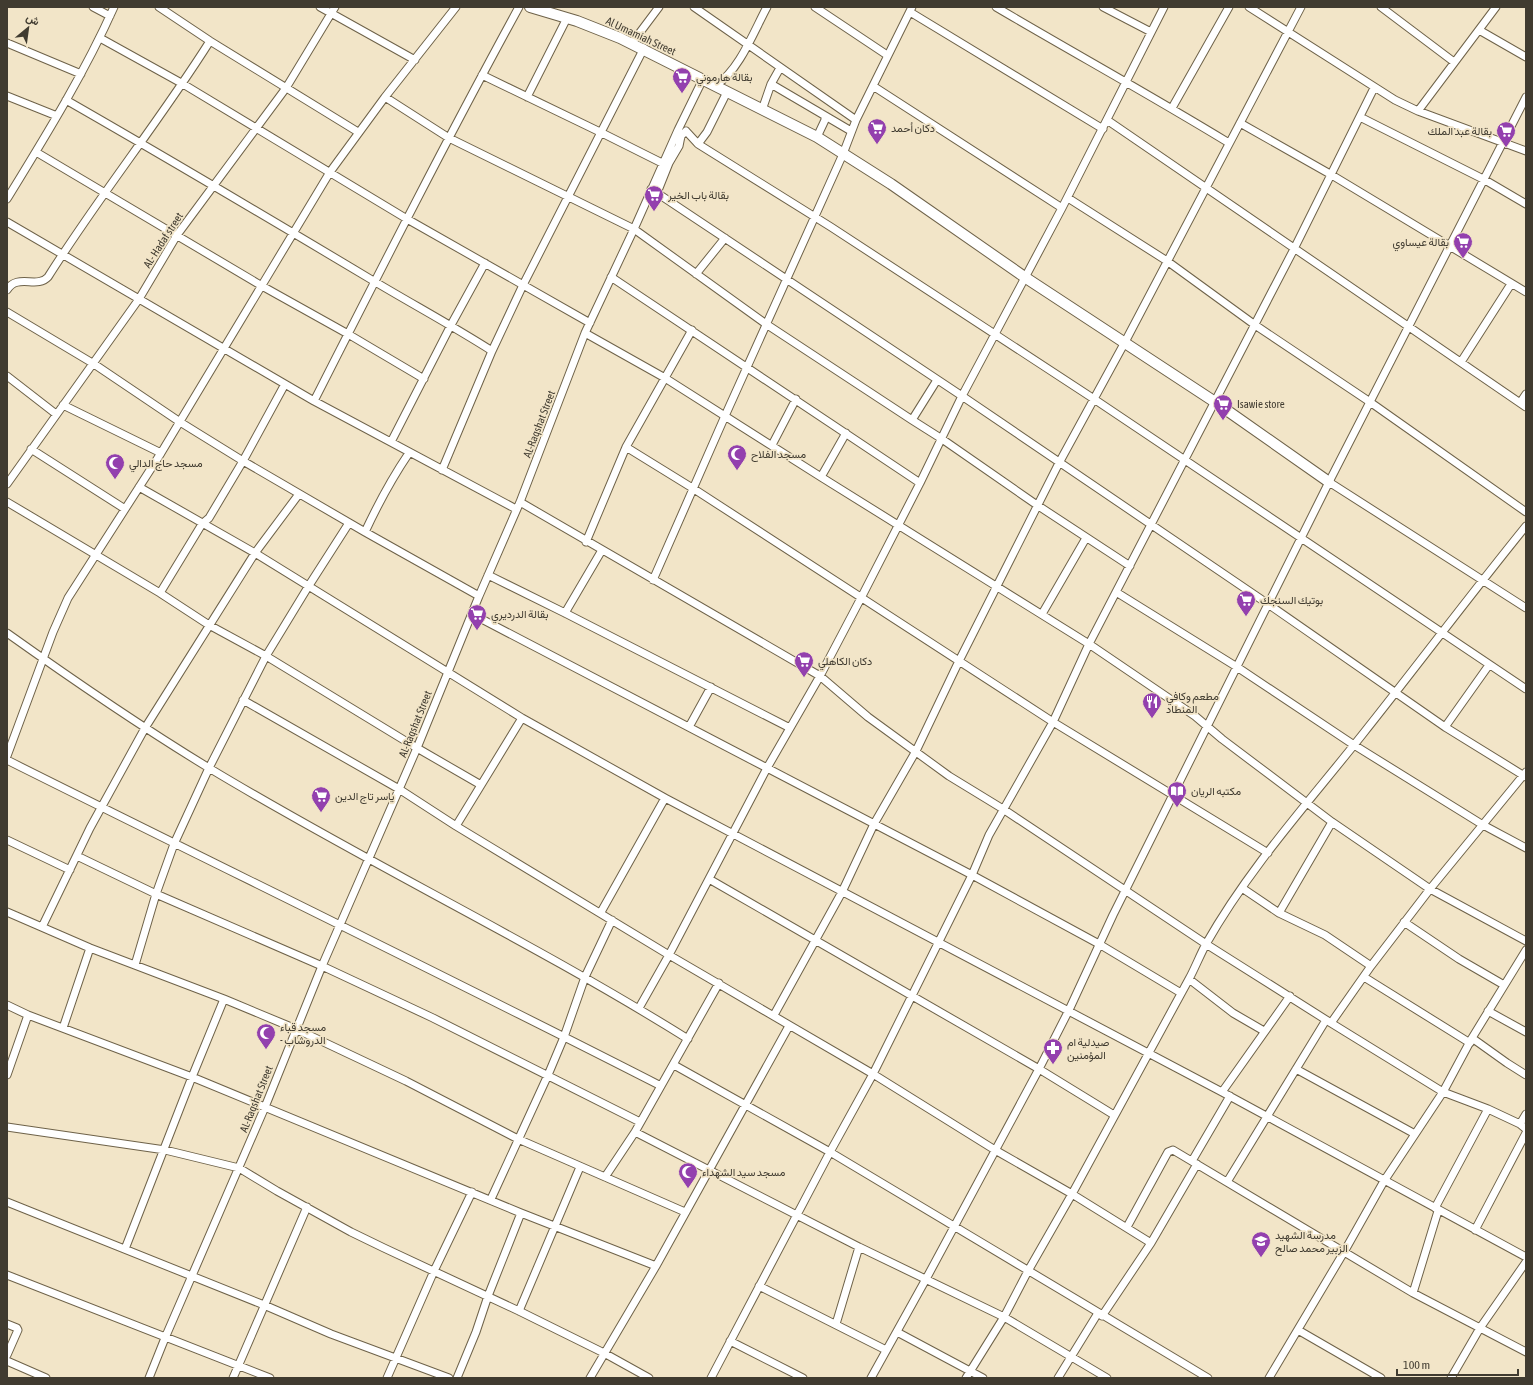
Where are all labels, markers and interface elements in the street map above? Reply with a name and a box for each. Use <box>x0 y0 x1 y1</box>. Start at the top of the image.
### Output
north arrow <box>8 8 48 48</box>
text: ش <box>24 11 42 29</box>
street label: Al Umamiah Street <box>604 15 678 57</box>
supermarket icon: بقالة هارموني <box>671 66 693 94</box>
place label: بقالة هارموني <box>696 71 752 87</box>
supermarket icon: دكان أحمد <box>866 117 888 145</box>
supermarket icon: بقالة عبد الملك <box>1495 120 1517 148</box>
place label: دكان أحمد <box>891 122 935 134</box>
place label: بقالة عبد الملك <box>1428 125 1492 138</box>
supermarket icon: بقالة باب الخير <box>643 184 665 212</box>
place label: بقالة باب الخير <box>667 189 729 202</box>
street label: AL- Hadaf street <box>141 210 185 270</box>
supermarket icon: بقالة عيساوي <box>1452 231 1474 259</box>
place label: بقالة عيساوي <box>1392 236 1449 252</box>
street label: AL-Raqshat Street <box>521 389 557 459</box>
supermarket icon: Isawie store <box>1212 393 1234 421</box>
place label: Isawie store <box>1237 398 1285 410</box>
mosque icon: مسجد الفلاح <box>726 443 748 471</box>
place label: مسجد الفلاح <box>751 448 806 462</box>
mosque icon: مسجد حاج الدالي <box>104 452 126 480</box>
place label: مسجد حاج الدالي <box>129 457 203 473</box>
supermarket icon: بوتيك السنجك <box>1235 589 1257 617</box>
place label: بوتيك السنجك <box>1260 594 1323 607</box>
supermarket icon: بقالة الدرديري <box>466 603 488 631</box>
place label: بقالة الدرديري <box>491 608 549 624</box>
supermarket icon: دكان الكاهلي <box>793 650 815 678</box>
place label: دكان الكاهلي <box>818 655 872 671</box>
street label: AL-Raqshat Street <box>396 689 434 759</box>
place label: مطعم وكافي المنطاد <box>1166 690 1219 715</box>
restaurant icon: مطعم وكافي المنطاد <box>1141 691 1163 719</box>
library icon: مكتبه الريان <box>1166 780 1188 808</box>
supermarket icon: ياسر تاج الدين <box>310 785 332 813</box>
place label: مكتبه الريان <box>1191 785 1241 798</box>
place label: ياسر تاج الدين <box>335 790 394 804</box>
place label: مسجد قباء - الدروشاب <box>280 1021 326 1047</box>
mosque icon: مسجد قباء - الدروشاب <box>255 1022 277 1050</box>
place label: صيدلية ام المؤمنين <box>1067 1036 1110 1062</box>
pharmacy icon: صيدلية ام المؤمنين <box>1042 1037 1064 1065</box>
street label: AL-Raqshat Street <box>237 1064 275 1134</box>
mosque icon: مسجد سيد الشهداء <box>677 1161 699 1189</box>
place label: مسجد سيد الشهداء <box>702 1166 786 1179</box>
place label: مدرسة الشهيد الزبير محمد صالح <box>1275 1229 1348 1256</box>
school or university icon: مدرسة الشهيد الزبير محمد صالح <box>1250 1230 1272 1258</box>
scale bar <box>1397 1351 1518 1377</box>
text: 100 m <box>1403 1358 1430 1372</box>

